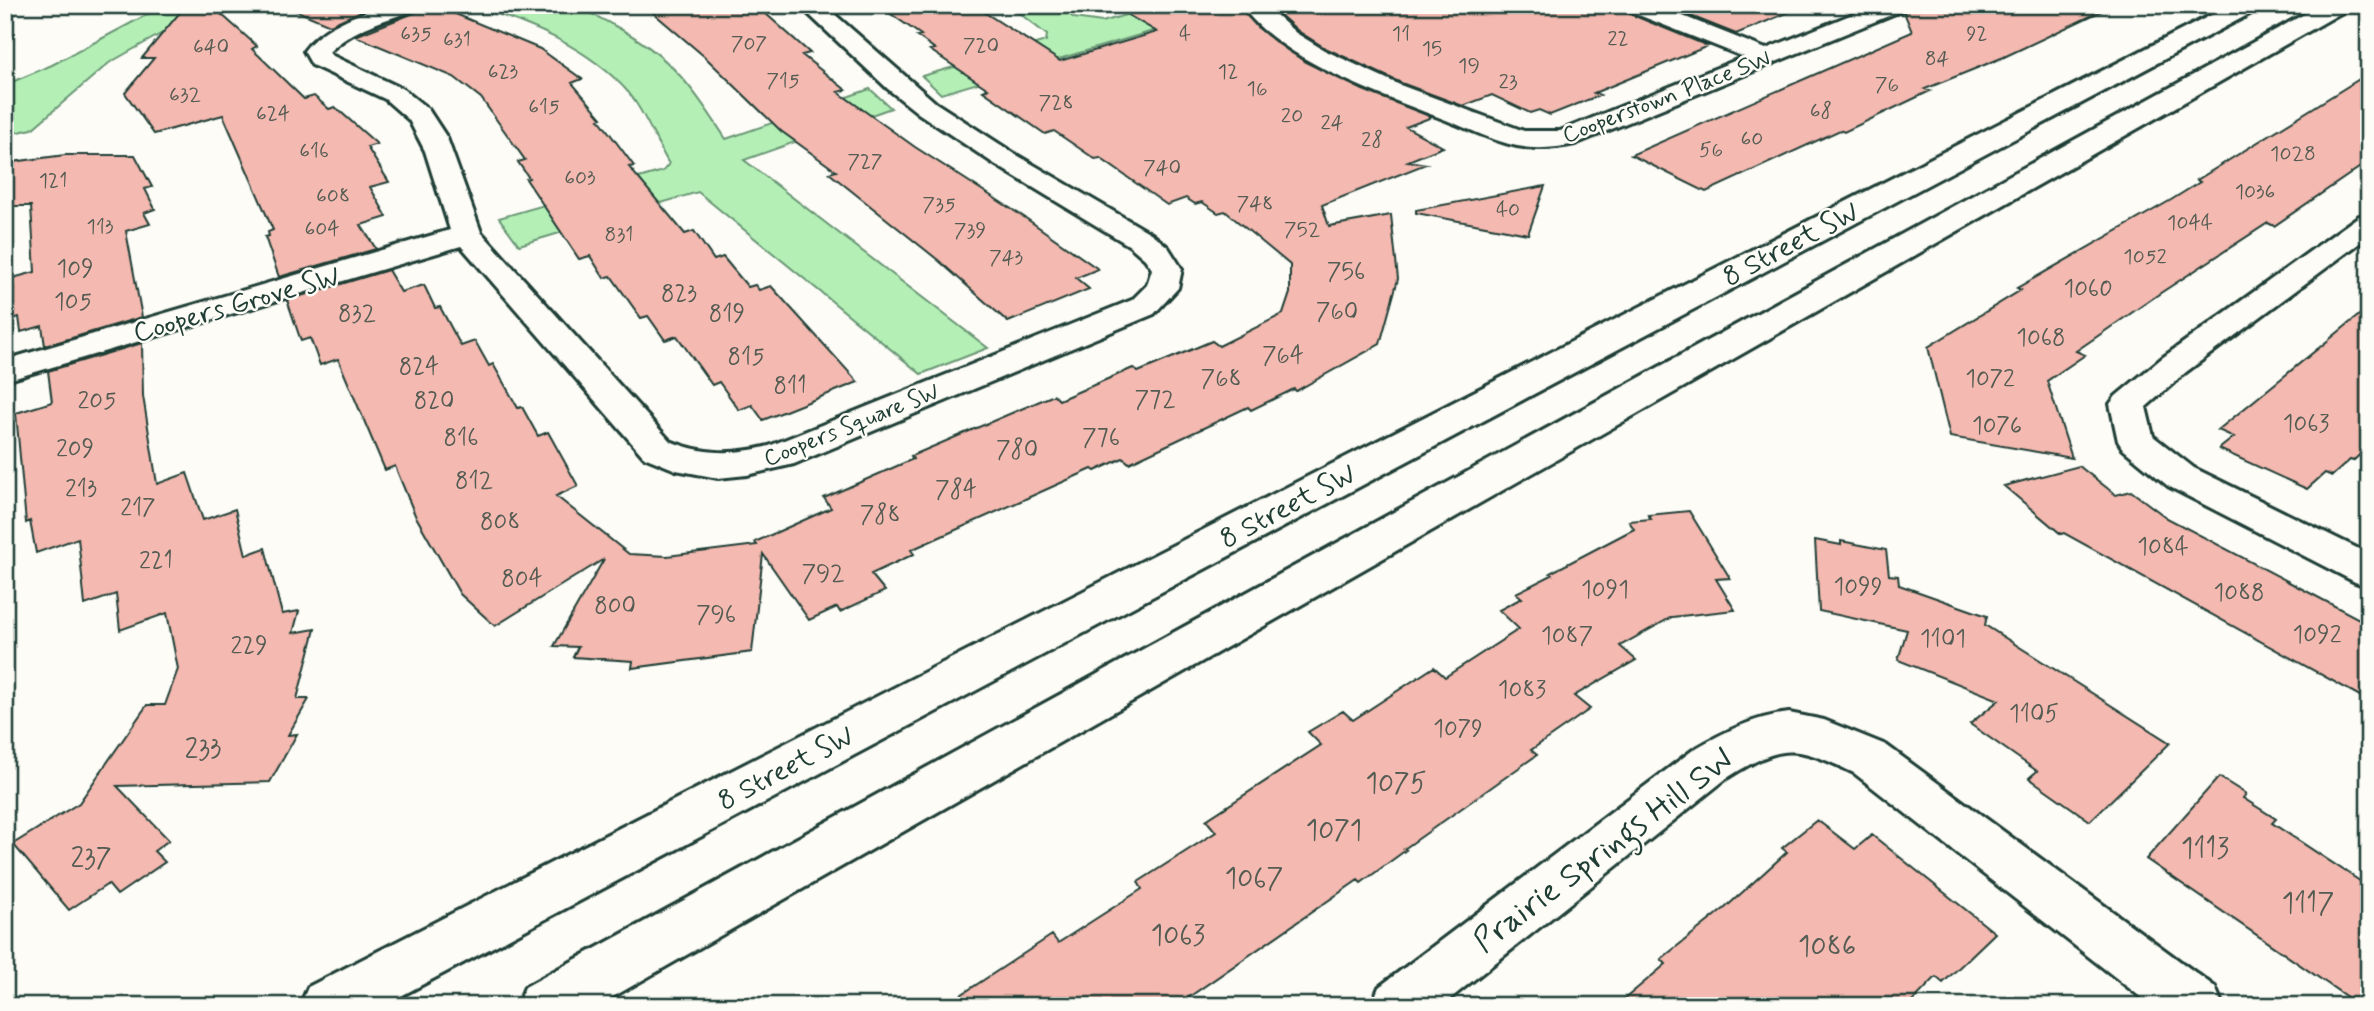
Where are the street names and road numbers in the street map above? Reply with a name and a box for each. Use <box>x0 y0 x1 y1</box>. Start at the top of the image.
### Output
street label: Cooperstown Place SW <box>1559 44 1775 151</box>
street label: 8 Street SW <box>1717 194 1866 296</box>
street label: Coopers Grove SW <box>129 258 344 353</box>
street label: Coopers Square SW <box>760 377 944 475</box>
street label: 8 Street SW <box>1214 456 1363 558</box>
street label: 8 Street SW <box>712 718 861 820</box>
street label: Prairie Springs Hill SW <box>1465 739 1745 966</box>

